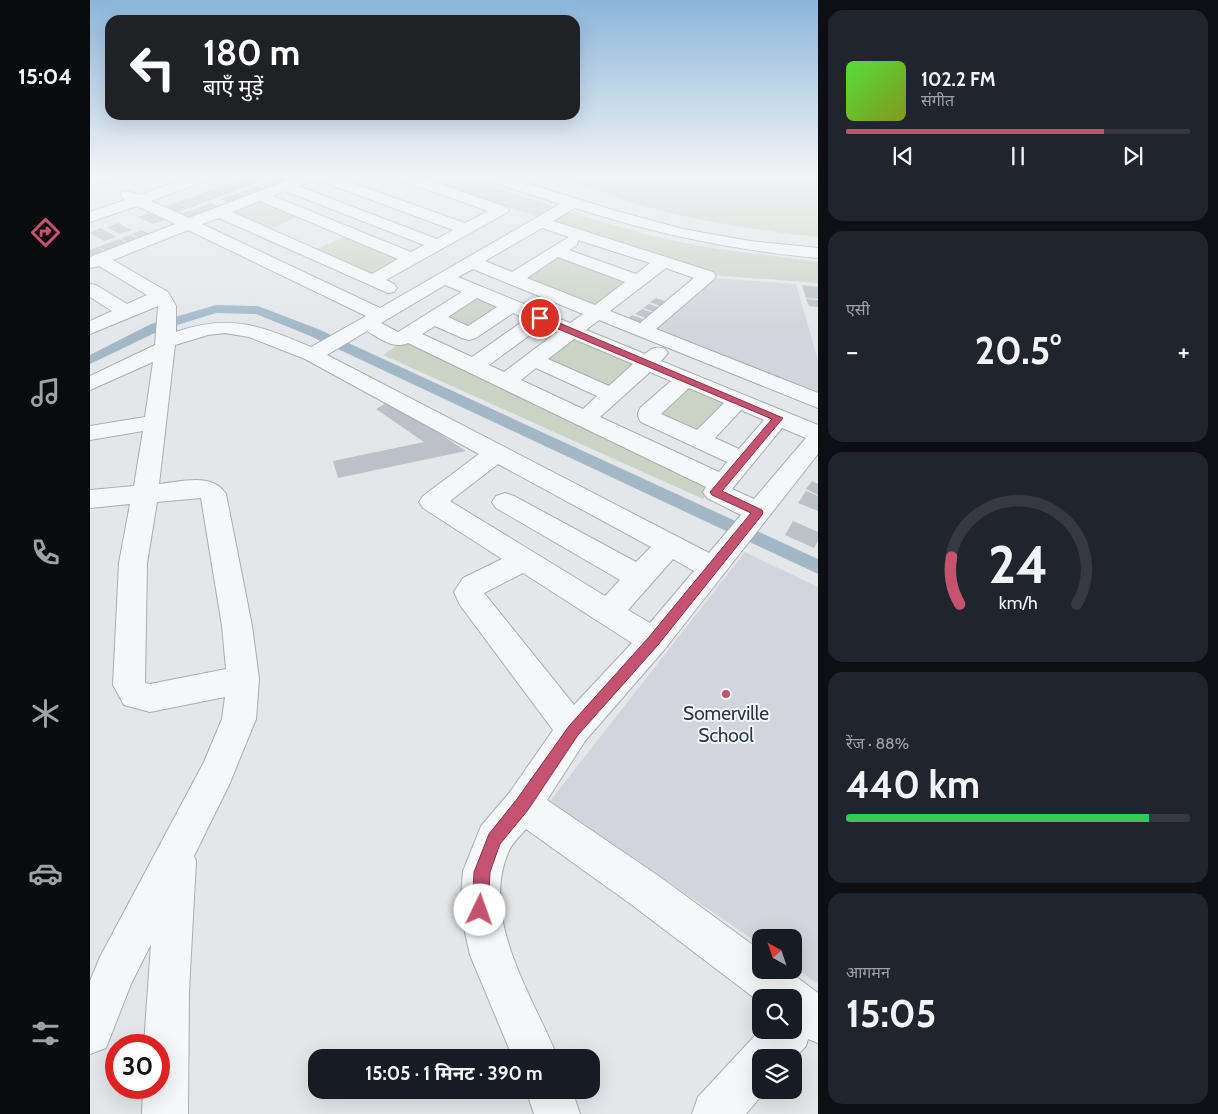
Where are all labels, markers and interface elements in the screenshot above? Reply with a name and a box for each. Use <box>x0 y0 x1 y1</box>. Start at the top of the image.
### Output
text: 180 m <box>203 31 300 74</box>
icon: left <box>120 35 185 100</box>
text: 15:04 <box>18 63 72 90</box>
text: 102.2 FM <box>921 68 996 91</box>
text: बाएँ मुड़ें <box>203 74 263 101</box>
text: संगीत <box>921 91 954 110</box>
icon: previous <box>889 142 917 170</box>
icon: pause <box>1004 142 1032 170</box>
icon: next <box>1119 142 1147 170</box>
icon: directions <box>28 215 63 250</box>
pin <box>519 297 561 339</box>
text: एसी <box>846 300 870 319</box>
icon: arrive <box>526 304 554 332</box>
text: 20.5° <box>975 327 1061 374</box>
text: − <box>846 334 858 368</box>
text: + <box>1178 334 1190 368</box>
icon: music <box>28 375 63 410</box>
text: 24 <box>988 533 1048 596</box>
icon: phone <box>28 535 63 570</box>
text: km/h <box>998 592 1038 613</box>
marker: Somerville School <box>720 688 732 700</box>
icon: climate <box>28 696 63 731</box>
place label: Somerville School <box>683 702 769 747</box>
text: रेंज · 88% <box>846 734 909 753</box>
text: 440 km <box>846 761 980 808</box>
icon: car <box>28 856 63 891</box>
position arrow <box>453 883 505 935</box>
north arrow <box>752 929 802 979</box>
map controls <box>752 929 802 1099</box>
text: आगमन <box>846 963 890 982</box>
button: search <box>752 989 802 1039</box>
text: 15:05 <box>846 990 936 1037</box>
icon: filters <box>28 1016 63 1051</box>
speed limit sign: 30 <box>105 1034 170 1099</box>
button: layers <box>752 1049 802 1099</box>
text: 15:05 · 1 मिनट · 390 m <box>365 1062 543 1085</box>

